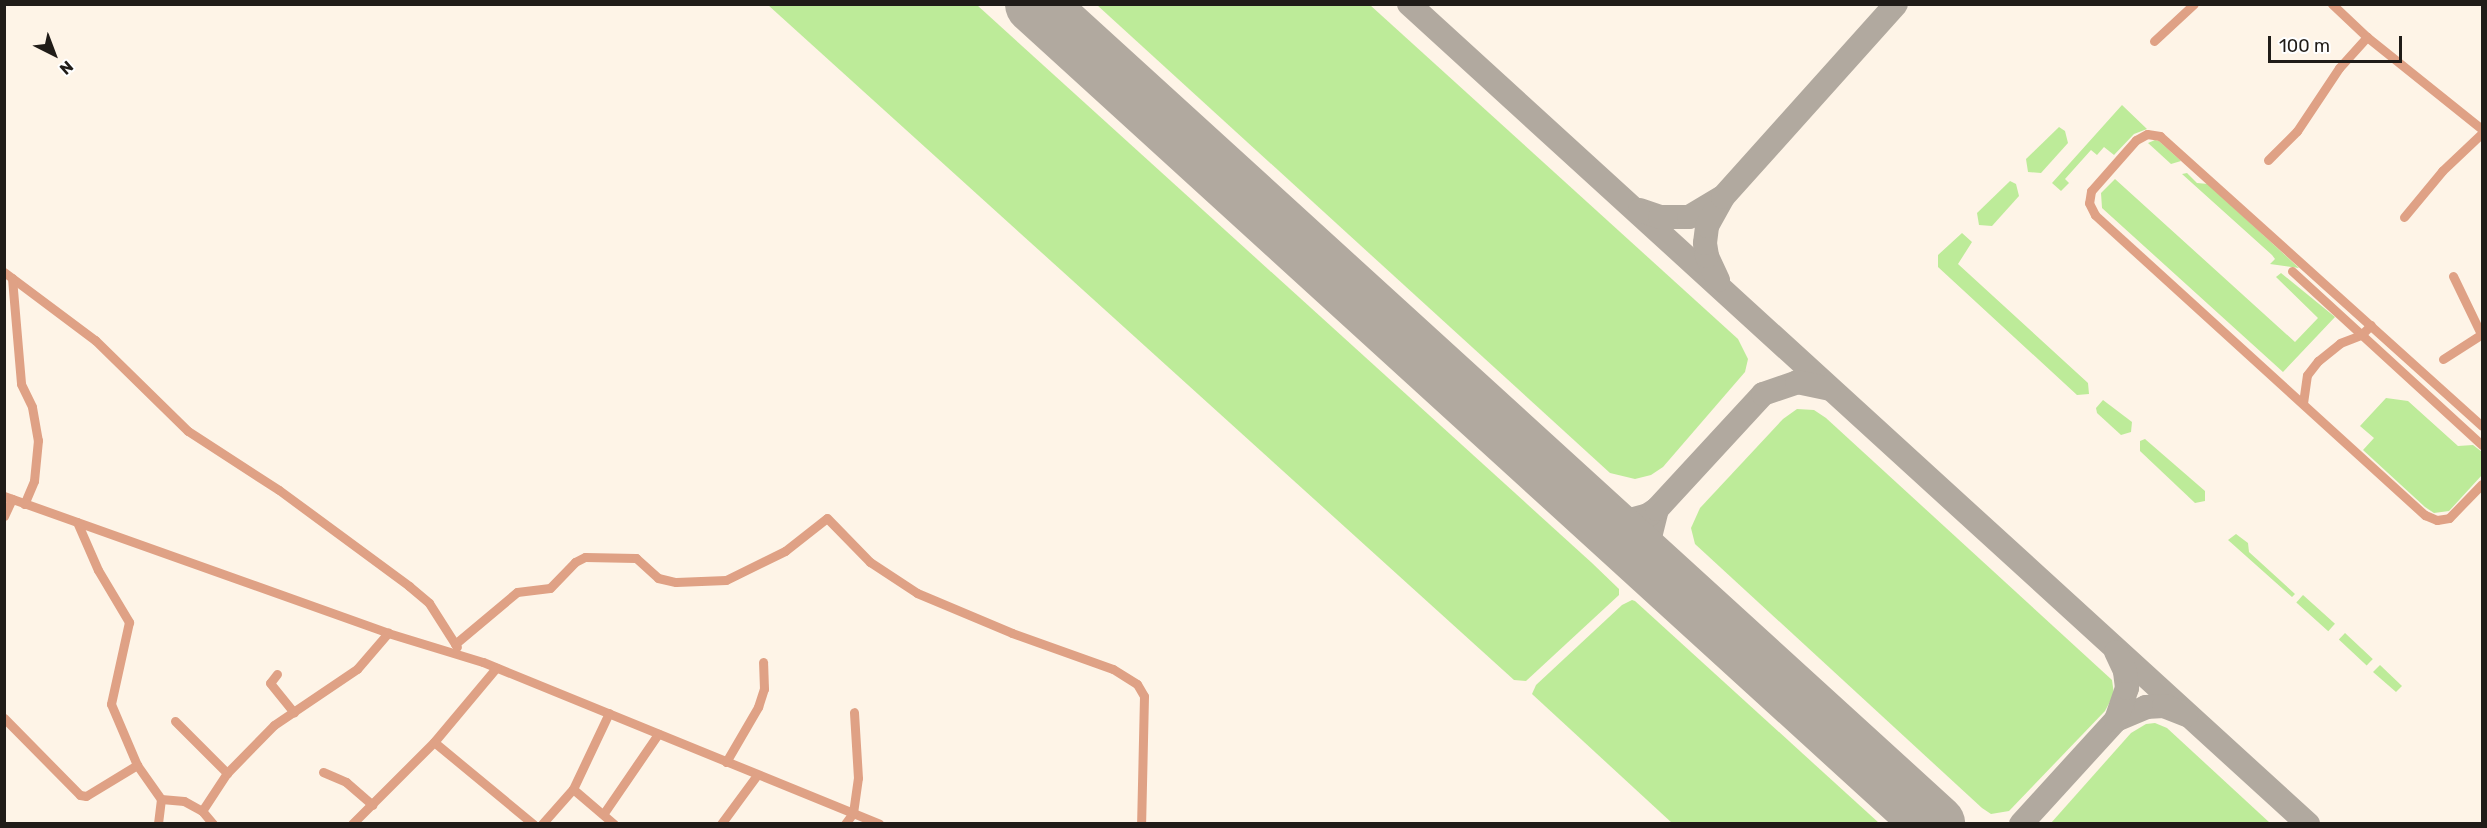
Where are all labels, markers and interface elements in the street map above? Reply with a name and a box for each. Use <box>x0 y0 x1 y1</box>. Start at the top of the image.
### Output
north arrow <box>24 24 84 84</box>
scale bar <box>2271 24 2404 62</box>
text: 100 m <box>2279 35 2330 57</box>
text: N <box>56 57 77 79</box>

